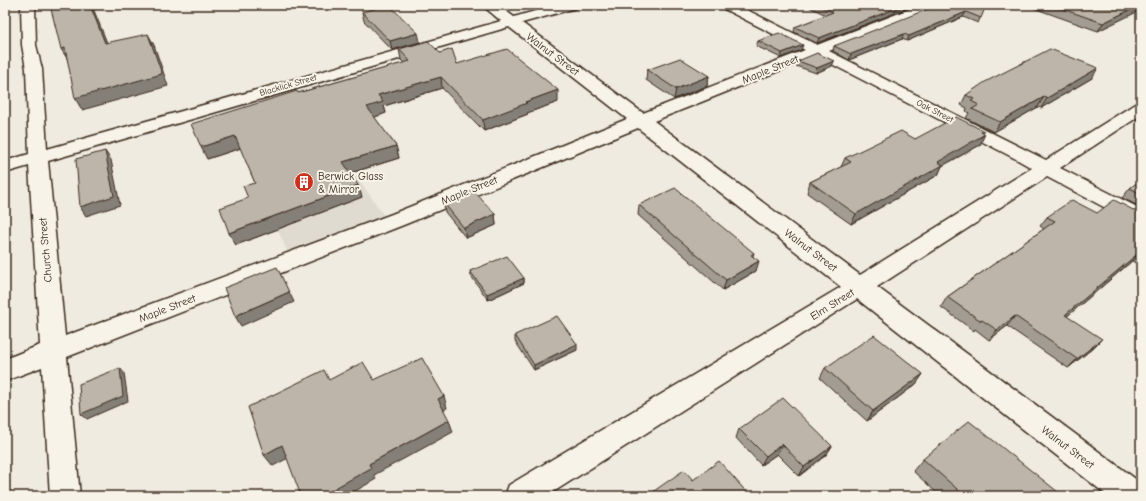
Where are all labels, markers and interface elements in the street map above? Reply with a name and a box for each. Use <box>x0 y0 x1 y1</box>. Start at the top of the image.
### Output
street label: Walnut Street <box>524 30 582 79</box>
street label: Maple Street <box>740 52 801 87</box>
street label: Blacklick Street <box>258 72 318 98</box>
street label: Oak Street <box>915 97 956 125</box>
place label: Berwick Glass & Mirror <box>318 170 384 196</box>
building icon: Berwick Glass & Mirror <box>293 171 315 193</box>
street label: Maple Street <box>439 173 500 208</box>
street label: Church Street <box>36 216 55 283</box>
street label: Walnut Street <box>782 226 840 275</box>
street label: Elm Street <box>808 285 857 323</box>
street label: Maple Street <box>137 291 198 325</box>
street label: Walnut Street <box>1039 423 1097 472</box>

